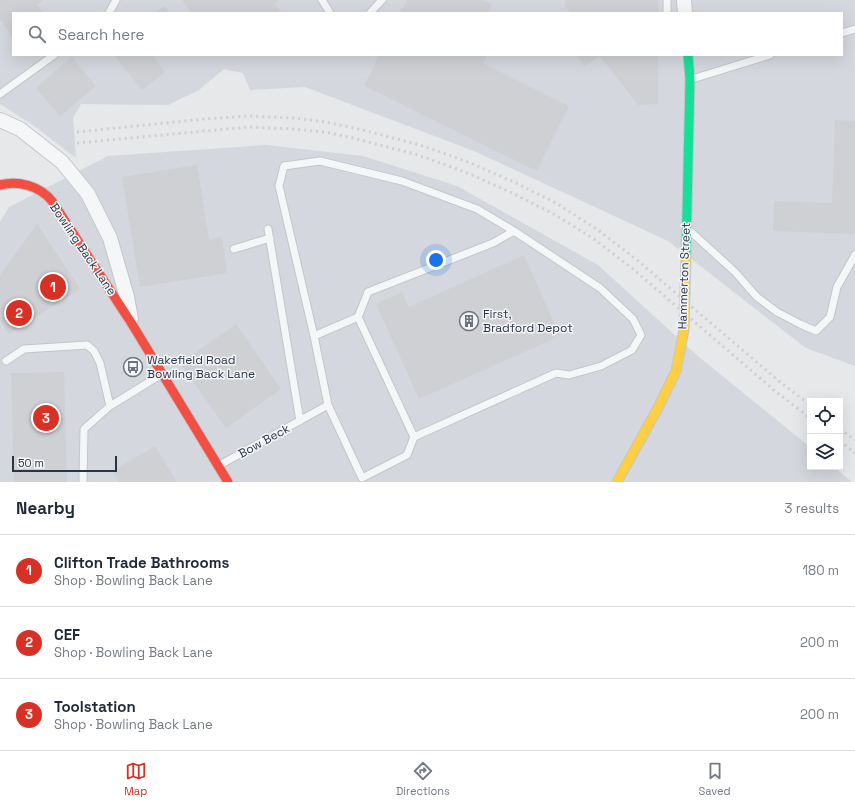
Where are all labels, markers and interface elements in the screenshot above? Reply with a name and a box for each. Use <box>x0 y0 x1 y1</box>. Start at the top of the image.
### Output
search box <box>12 12 843 56</box>
icon: search <box>26 23 48 45</box>
text: Search here <box>58 25 144 44</box>
street label: Bowling Back Lane <box>46 200 120 298</box>
street label: Hammerton Street <box>674 222 694 330</box>
your location <box>426 250 446 270</box>
pin: 1 <box>40 272 66 302</box>
pin: 2 <box>6 298 32 328</box>
place label: First, Bradford Depot <box>483 306 573 336</box>
building icon: First, Bradford Depot <box>458 310 480 332</box>
place label: Wakefield Road Bowling Back Lane <box>147 352 255 382</box>
bus stop icon: Wakefield Road Bowling Back Lane <box>122 356 144 378</box>
map controls <box>807 398 843 470</box>
button: locate <box>807 398 843 434</box>
pin: 3 <box>33 403 59 433</box>
street label: Bow Beck <box>235 420 293 462</box>
button: layers <box>807 434 843 470</box>
scale bar <box>12 454 117 473</box>
text: 50 m <box>18 456 44 470</box>
text: Nearby <box>16 497 75 519</box>
text: 3 results <box>785 500 839 517</box>
text: Clifton Trade Bathrooms <box>54 553 229 572</box>
text: 1 <box>26 562 32 579</box>
text: 180 m <box>803 562 839 579</box>
text: Shop · Bowling Back Lane <box>54 572 213 589</box>
text: CEF <box>54 625 80 644</box>
text: 2 <box>25 634 33 651</box>
text: 200 m <box>800 634 839 651</box>
text: Shop · Bowling Back Lane <box>54 644 213 661</box>
text: Toolstation <box>54 697 136 716</box>
text: 3 <box>25 706 33 723</box>
text: 200 m <box>800 706 839 723</box>
text: Shop · Bowling Back Lane <box>54 716 213 733</box>
tab: Map <box>124 760 147 798</box>
tab: Directions <box>396 760 450 798</box>
tab: Saved <box>699 760 731 798</box>

